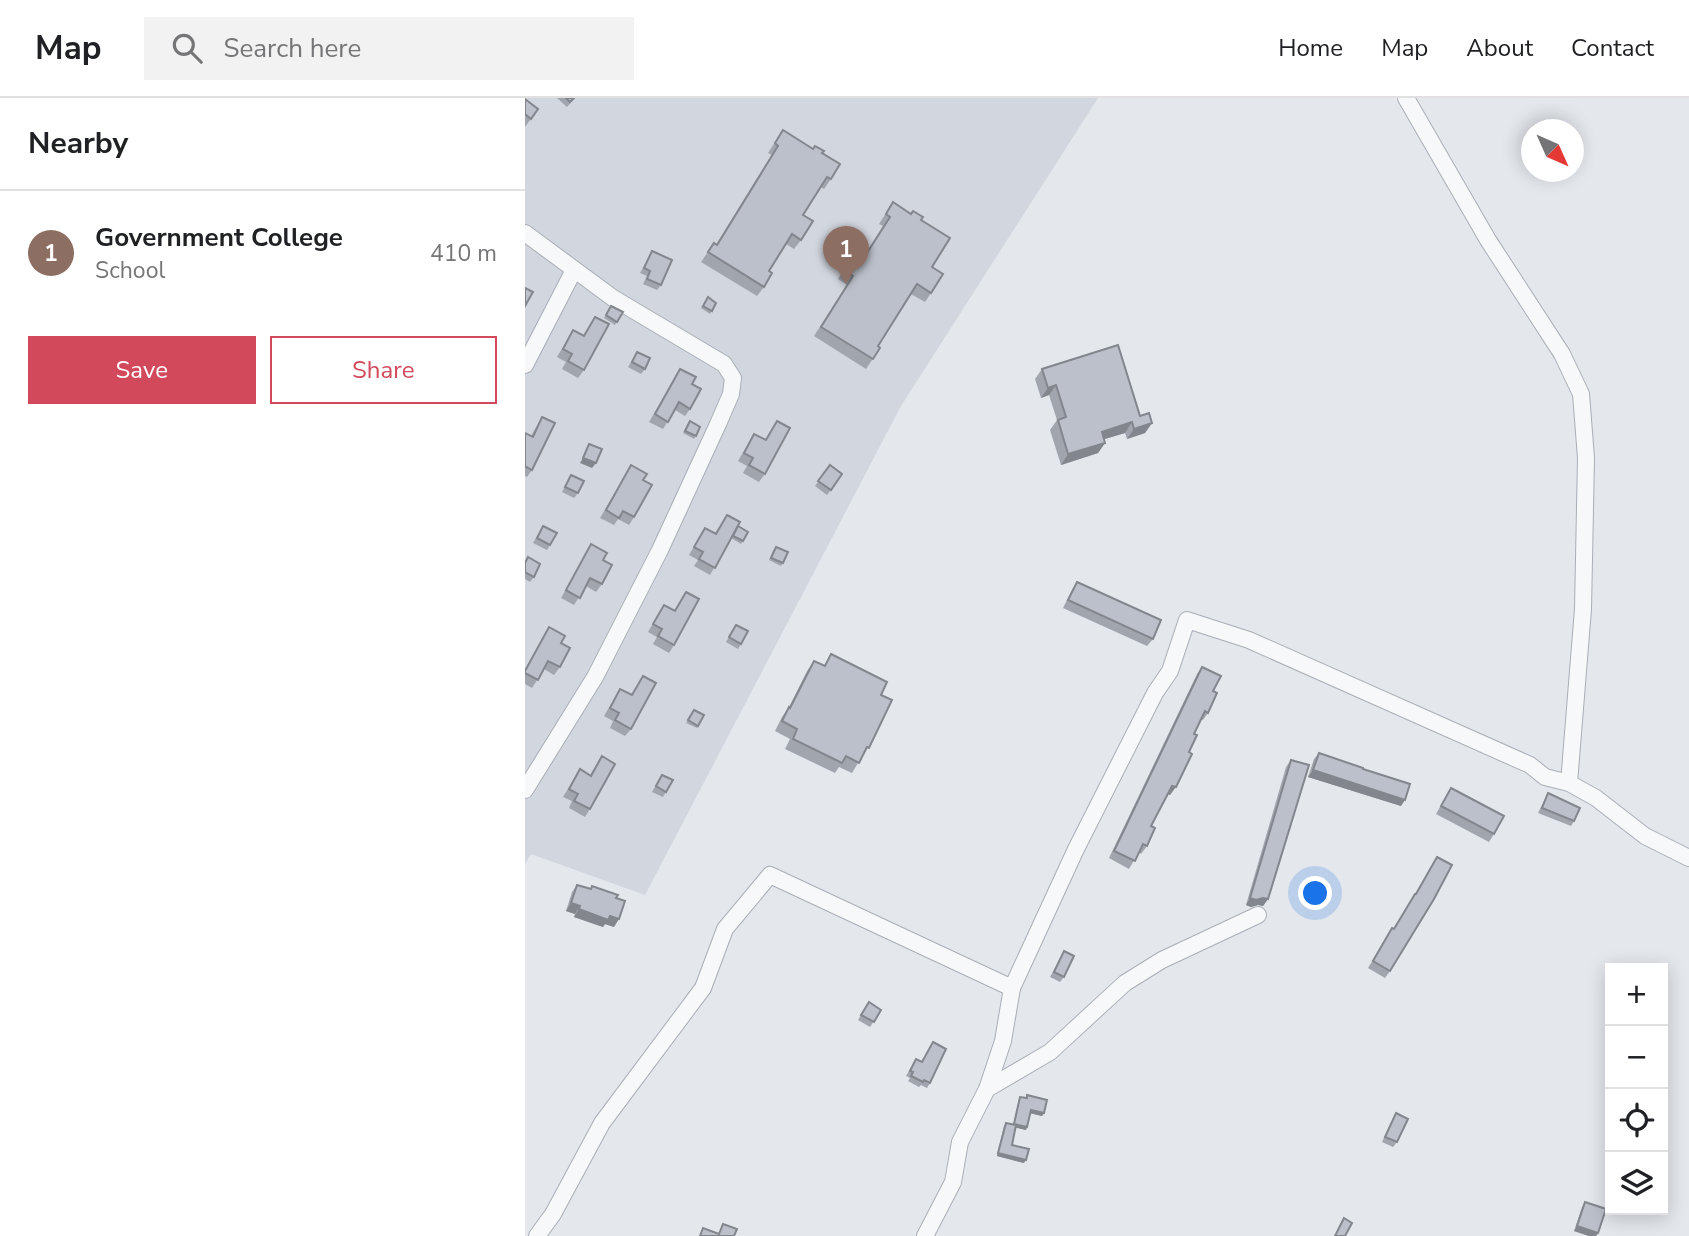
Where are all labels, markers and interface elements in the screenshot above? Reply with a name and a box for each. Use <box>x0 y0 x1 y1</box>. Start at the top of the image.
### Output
search box <box>144 17 634 80</box>
text: Map <box>35 26 102 71</box>
icon: search <box>168 29 206 67</box>
text: Search here <box>224 31 361 66</box>
text: Home <box>1278 32 1343 64</box>
text: Map <box>1381 32 1428 64</box>
text: About <box>1466 32 1533 64</box>
text: Contact <box>1571 32 1654 64</box>
north arrow <box>1521 119 1584 182</box>
text: Nearby <box>28 123 128 164</box>
text: Government College <box>95 220 343 255</box>
pin: 1 <box>823 226 869 284</box>
text: 1 <box>44 238 58 269</box>
text: 410 m <box>430 238 497 269</box>
text: School <box>95 255 165 286</box>
button: Save <box>28 336 256 404</box>
button: Share <box>270 336 497 404</box>
your location <box>1298 876 1332 910</box>
map controls <box>1605 963 1668 1215</box>
button: + <box>1605 963 1668 1026</box>
button: − <box>1605 1026 1668 1089</box>
button: locate <box>1605 1089 1668 1152</box>
button: layers <box>1605 1152 1668 1215</box>

